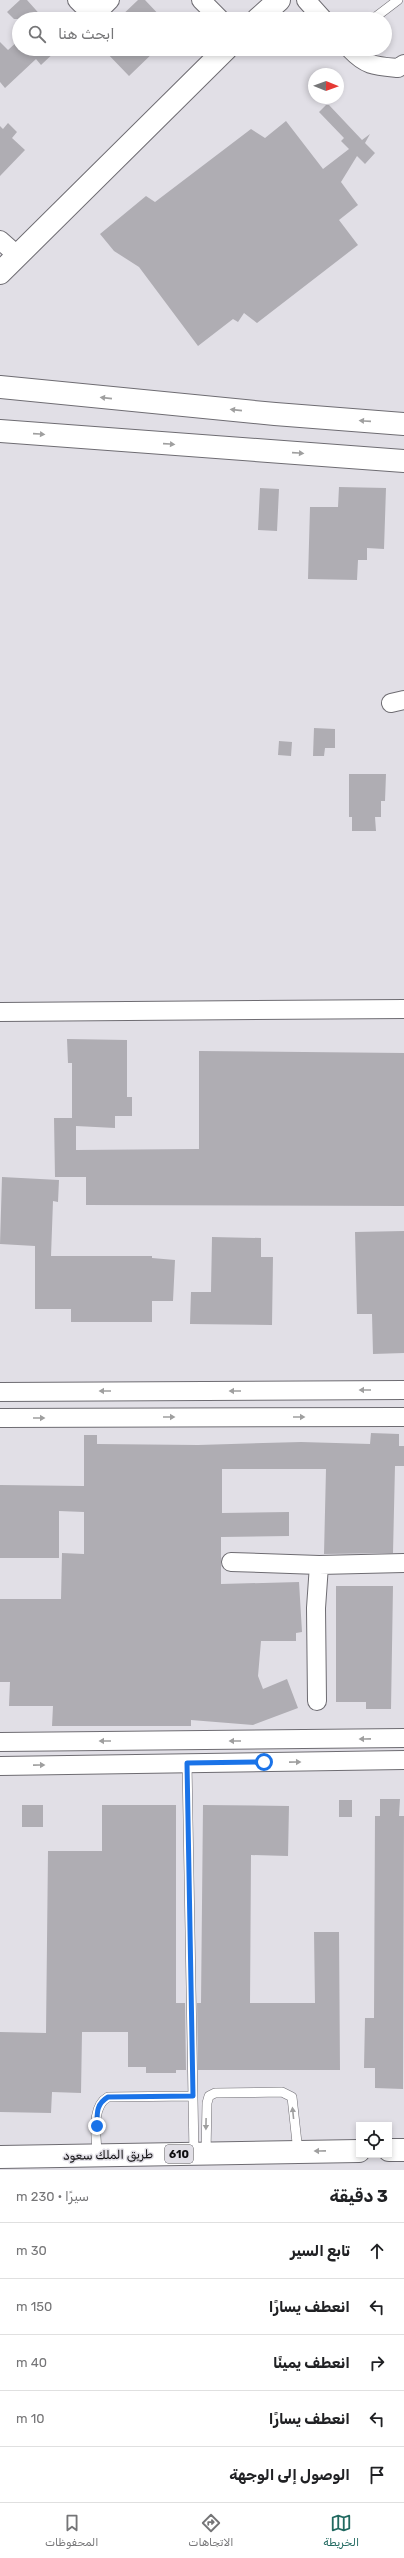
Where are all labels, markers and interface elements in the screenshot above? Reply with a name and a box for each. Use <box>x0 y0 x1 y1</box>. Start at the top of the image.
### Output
search box <box>12 12 392 56</box>
icon: search <box>26 23 48 45</box>
text: ابحث هنا <box>58 25 115 43</box>
north arrow <box>308 68 344 104</box>
one-way arrow <box>100 394 112 401</box>
one-way arrow <box>230 407 242 414</box>
one-way arrow <box>359 417 371 424</box>
one-way arrow <box>33 431 45 438</box>
one-way arrow <box>163 440 175 447</box>
one-way arrow <box>292 450 304 457</box>
one-way arrow <box>358 1387 371 1393</box>
one-way arrow <box>98 1388 111 1394</box>
one-way arrow <box>228 1388 241 1394</box>
one-way arrow <box>163 1414 176 1420</box>
one-way arrow <box>293 1414 306 1420</box>
one-way arrow <box>33 1415 46 1421</box>
one-way arrow <box>358 1736 371 1742</box>
one-way arrow <box>99 1738 111 1745</box>
one-way arrow <box>228 1738 241 1744</box>
route start <box>255 1753 273 1771</box>
one-way arrow <box>289 1759 302 1765</box>
one-way arrow <box>33 1762 46 1768</box>
one-way arrow <box>290 2107 297 2119</box>
route end <box>88 2117 106 2135</box>
one-way arrow <box>203 2118 210 2130</box>
map controls <box>356 2122 392 2158</box>
button: locate <box>356 2122 392 2158</box>
road number: 610 <box>165 2145 193 2163</box>
street label: طريق الملك سعود <box>63 2147 153 2164</box>
one-way arrow <box>313 2148 326 2154</box>
text: 3 دقيقة <box>329 2186 388 2206</box>
text: سيرًا · 230 m <box>16 2189 89 2204</box>
icon: ahead <box>366 2240 388 2262</box>
text: تابع السير <box>290 2242 350 2260</box>
text: 30 m <box>16 2243 47 2258</box>
icon: left <box>366 2296 388 2318</box>
text: انعطف يسارًا <box>269 2298 350 2316</box>
text: 150 m <box>16 2299 52 2314</box>
icon: right <box>366 2352 388 2374</box>
text: انعطف يمينًا <box>273 2354 350 2372</box>
text: 40 m <box>16 2355 47 2370</box>
icon: left <box>366 2408 388 2430</box>
text: انعطف يسارًا <box>269 2410 350 2428</box>
text: 10 m <box>16 2411 45 2426</box>
icon: arrive <box>366 2464 388 2486</box>
text: الوصول إلى الوجهة <box>229 2466 350 2484</box>
tab: المحفوظات <box>45 2512 98 2549</box>
tab: الاتجاهات <box>188 2512 233 2549</box>
tab: الخريطة <box>323 2512 359 2549</box>

